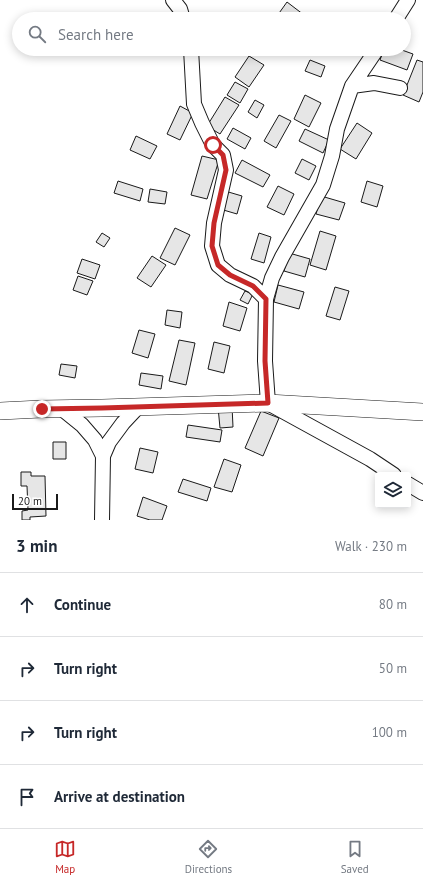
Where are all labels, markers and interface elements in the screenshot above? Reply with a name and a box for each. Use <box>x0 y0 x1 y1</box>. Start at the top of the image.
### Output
search box <box>12 12 411 56</box>
icon: search <box>26 23 48 45</box>
text: Search here <box>58 25 134 44</box>
route start <box>204 136 222 154</box>
route end <box>33 400 51 418</box>
map controls <box>375 472 411 508</box>
button: layers <box>375 472 411 508</box>
scale bar <box>12 492 58 511</box>
text: 20 m <box>18 494 42 508</box>
text: 3 min <box>16 535 57 557</box>
text: Walk · 230 m <box>335 538 407 555</box>
icon: ahead <box>16 594 38 616</box>
text: Continue <box>54 595 111 614</box>
text: 80 m <box>379 596 407 613</box>
icon: right <box>16 658 38 680</box>
text: Turn right <box>54 659 117 678</box>
text: 50 m <box>379 660 407 677</box>
icon: right <box>16 722 38 744</box>
text: Turn right <box>54 723 117 742</box>
text: 100 m <box>372 724 407 741</box>
icon: arrive <box>16 786 38 808</box>
text: Arrive at destination <box>54 787 185 806</box>
tab: Map <box>54 838 76 876</box>
tab: Directions <box>185 838 232 876</box>
tab: Saved <box>341 838 369 876</box>

